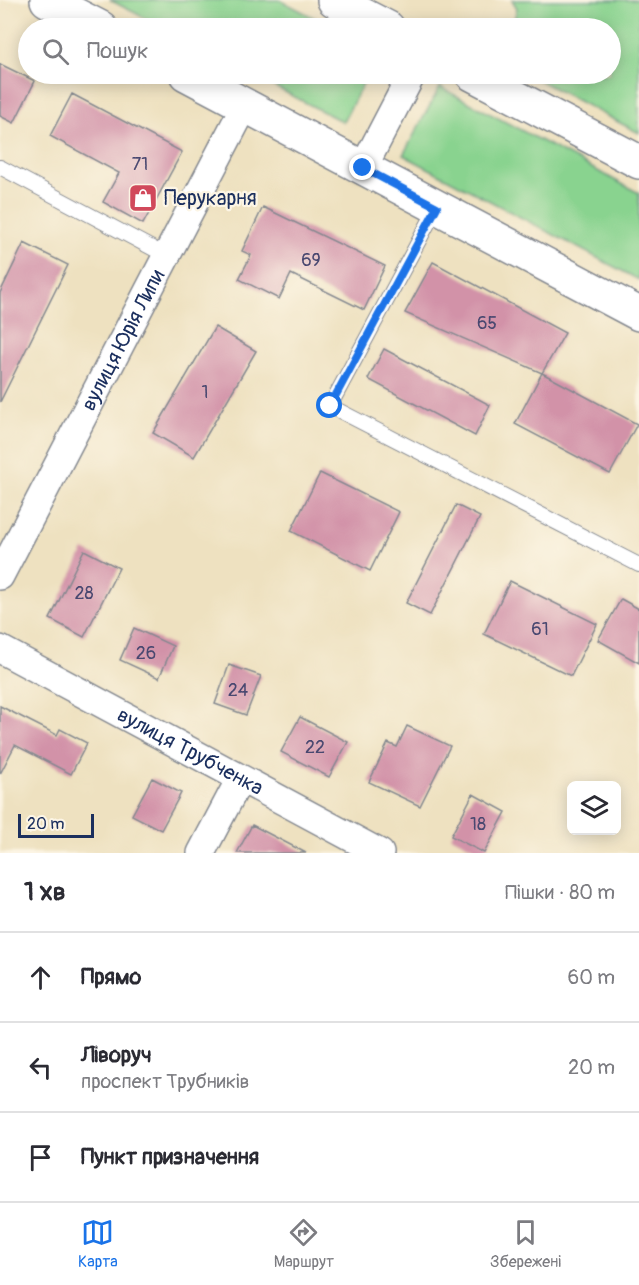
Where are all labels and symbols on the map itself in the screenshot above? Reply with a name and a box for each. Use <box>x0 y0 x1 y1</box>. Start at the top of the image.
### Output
house number: 71 <box>132 153 148 176</box>
route end <box>349 154 375 180</box>
shop icon: Перукарня <box>127 182 159 214</box>
place label: Перукарня <box>164 185 257 212</box>
house number: 69 <box>301 249 321 272</box>
street label: вулиця Юрія Липи <box>75 265 171 415</box>
house number: 65 <box>477 312 497 335</box>
house number: 1 <box>201 381 209 404</box>
route start <box>316 392 342 418</box>
house number: 28 <box>74 582 94 605</box>
house number: 61 <box>531 618 549 641</box>
house number: 26 <box>136 642 156 665</box>
house number: 24 <box>228 679 249 702</box>
street label: вулиця Трубченка <box>112 701 268 802</box>
house number: 22 <box>305 736 325 759</box>
scale bar <box>18 811 94 838</box>
house number: 18 <box>470 813 486 836</box>

